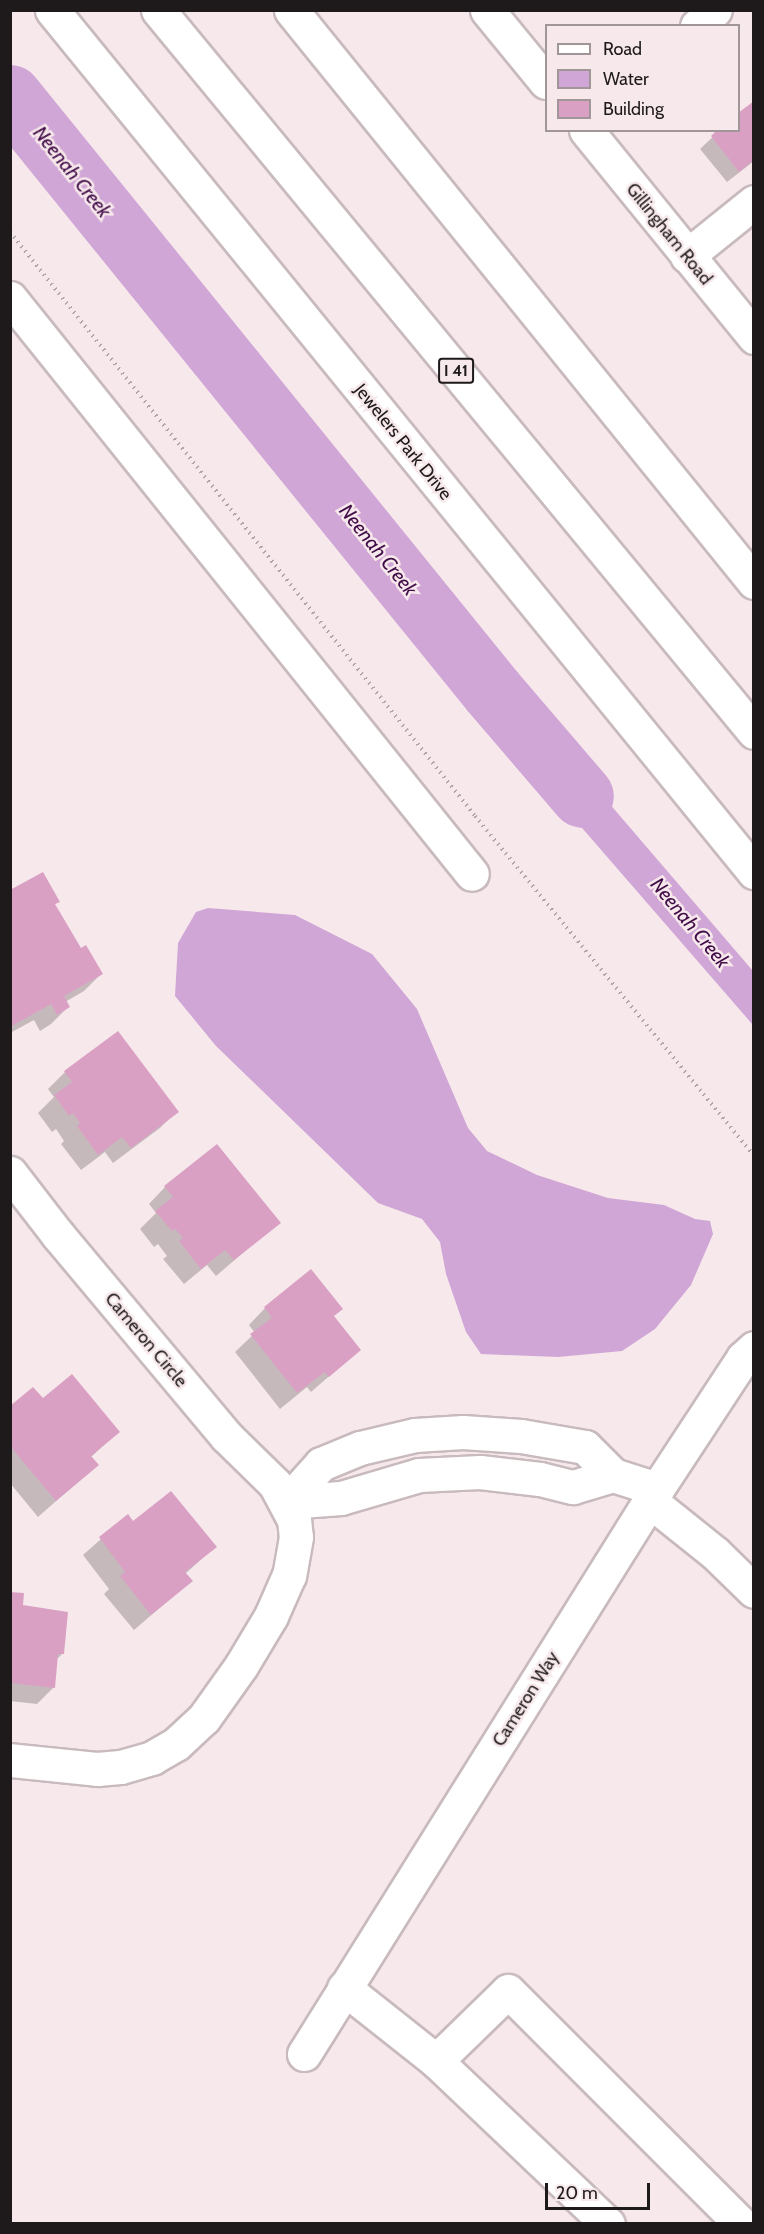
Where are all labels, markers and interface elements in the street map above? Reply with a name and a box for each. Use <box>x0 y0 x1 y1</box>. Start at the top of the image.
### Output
legend <box>545 24 740 132</box>
text: Road <box>603 38 642 60</box>
text: Water <box>603 68 649 90</box>
text: Building <box>603 98 664 120</box>
water label: Neenah Creek <box>28 121 116 223</box>
street label: Gillingham Road <box>621 179 717 289</box>
road number: I 41 <box>438 358 474 384</box>
street label: Jewelers Park Drive <box>350 380 456 504</box>
water label: Neenah Creek <box>334 499 422 601</box>
water label: Neenah Creek <box>645 873 735 973</box>
street label: Cameron Circle <box>100 1288 192 1392</box>
street label: Cameron Way <box>488 1648 564 1750</box>
scale bar <box>548 2171 653 2209</box>
text: 20 m <box>556 2182 598 2204</box>

